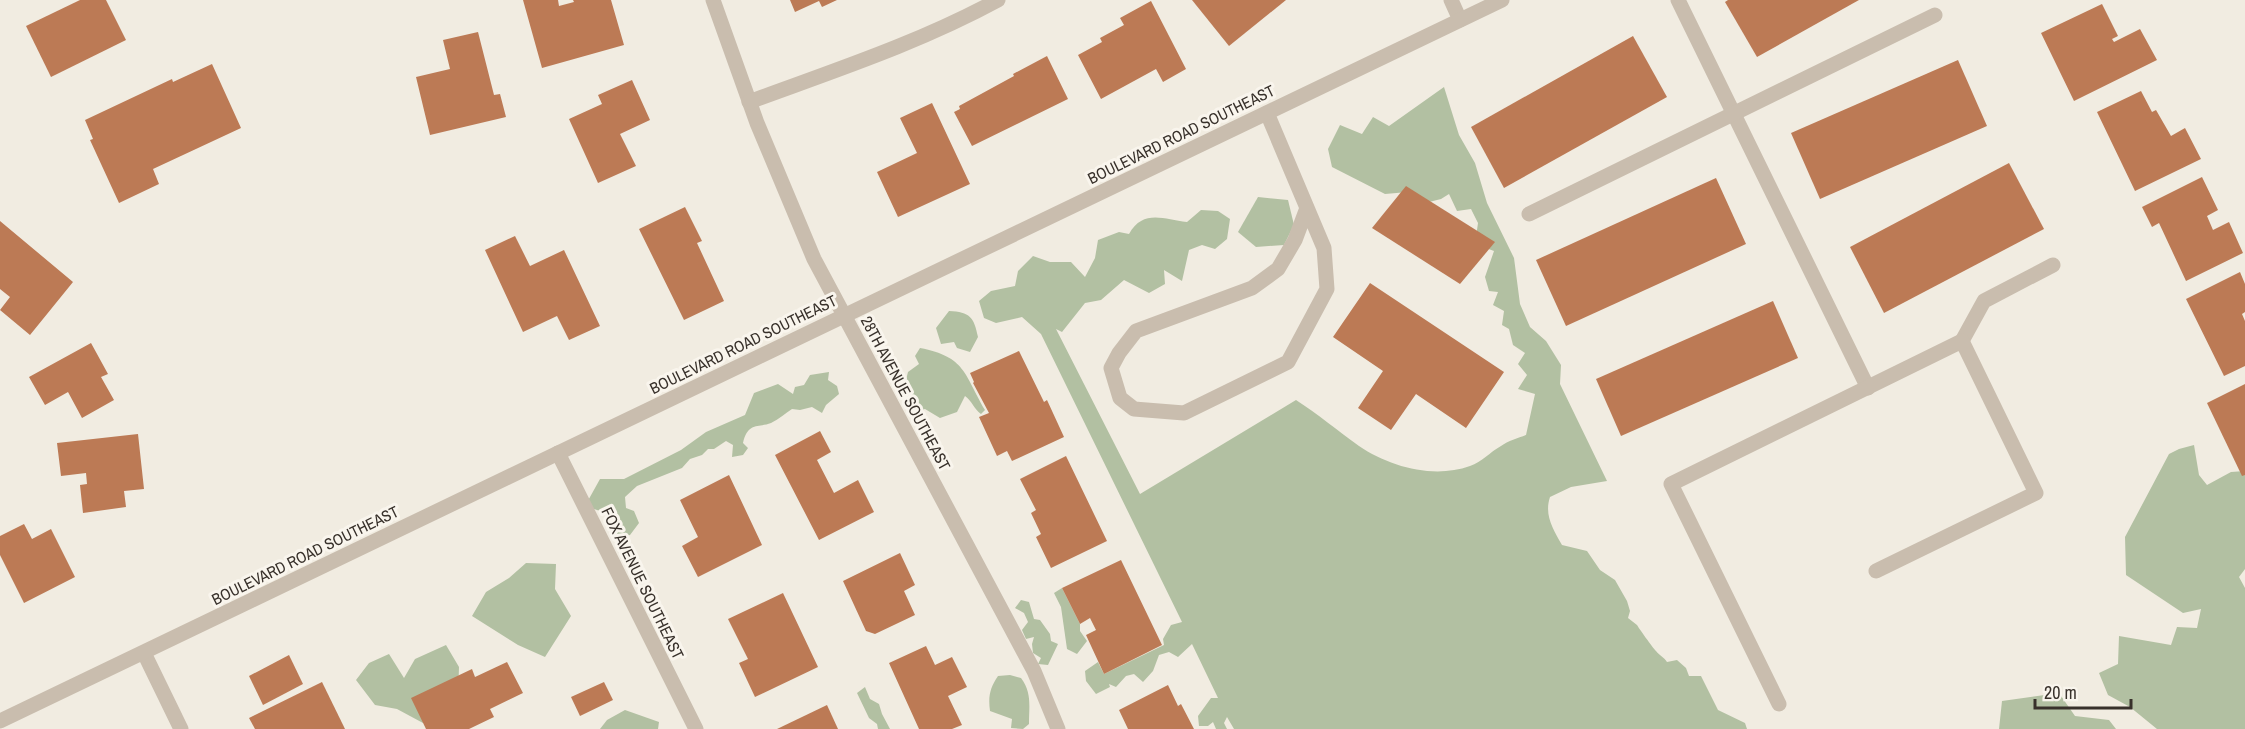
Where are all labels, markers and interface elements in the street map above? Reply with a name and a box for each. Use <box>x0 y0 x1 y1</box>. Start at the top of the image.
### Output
street label: BOULEVARD ROAD SOUTHEAST <box>1084 79 1278 189</box>
street label: BOULEVARD ROAD SOUTHEAST <box>646 289 840 399</box>
street label: 28TH AVENUE SOUTHEAST <box>856 312 956 474</box>
street label: BOULEVARD ROAD SOUTHEAST <box>208 500 402 610</box>
street label: FOX AVENUE SOUTHEAST <box>597 503 689 663</box>
scale bar <box>2035 672 2131 710</box>
text: 20 m <box>2044 680 2077 705</box>

